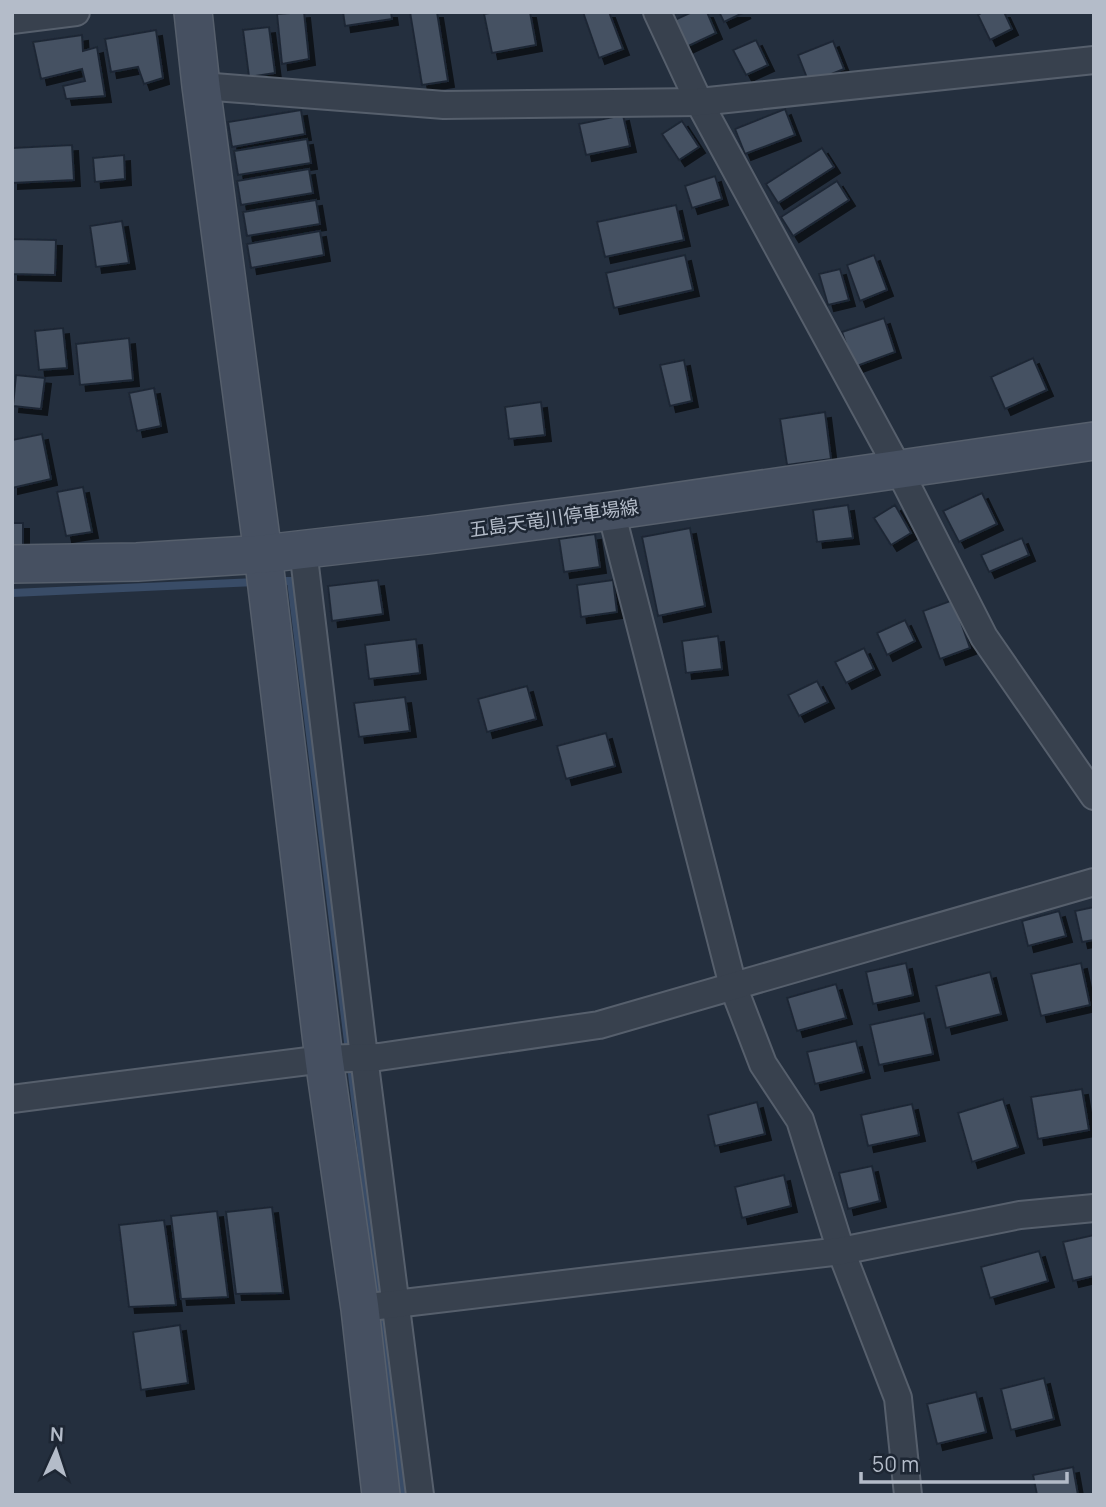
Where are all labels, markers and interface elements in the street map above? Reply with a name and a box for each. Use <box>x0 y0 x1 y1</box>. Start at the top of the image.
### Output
street label: 五島天竜川停車場線 <box>468 493 640 543</box>
north arrow <box>21 1416 91 1486</box>
text: N <box>49 1421 64 1447</box>
scale bar <box>861 1440 1068 1484</box>
text: 50 m <box>872 1450 919 1478</box>

